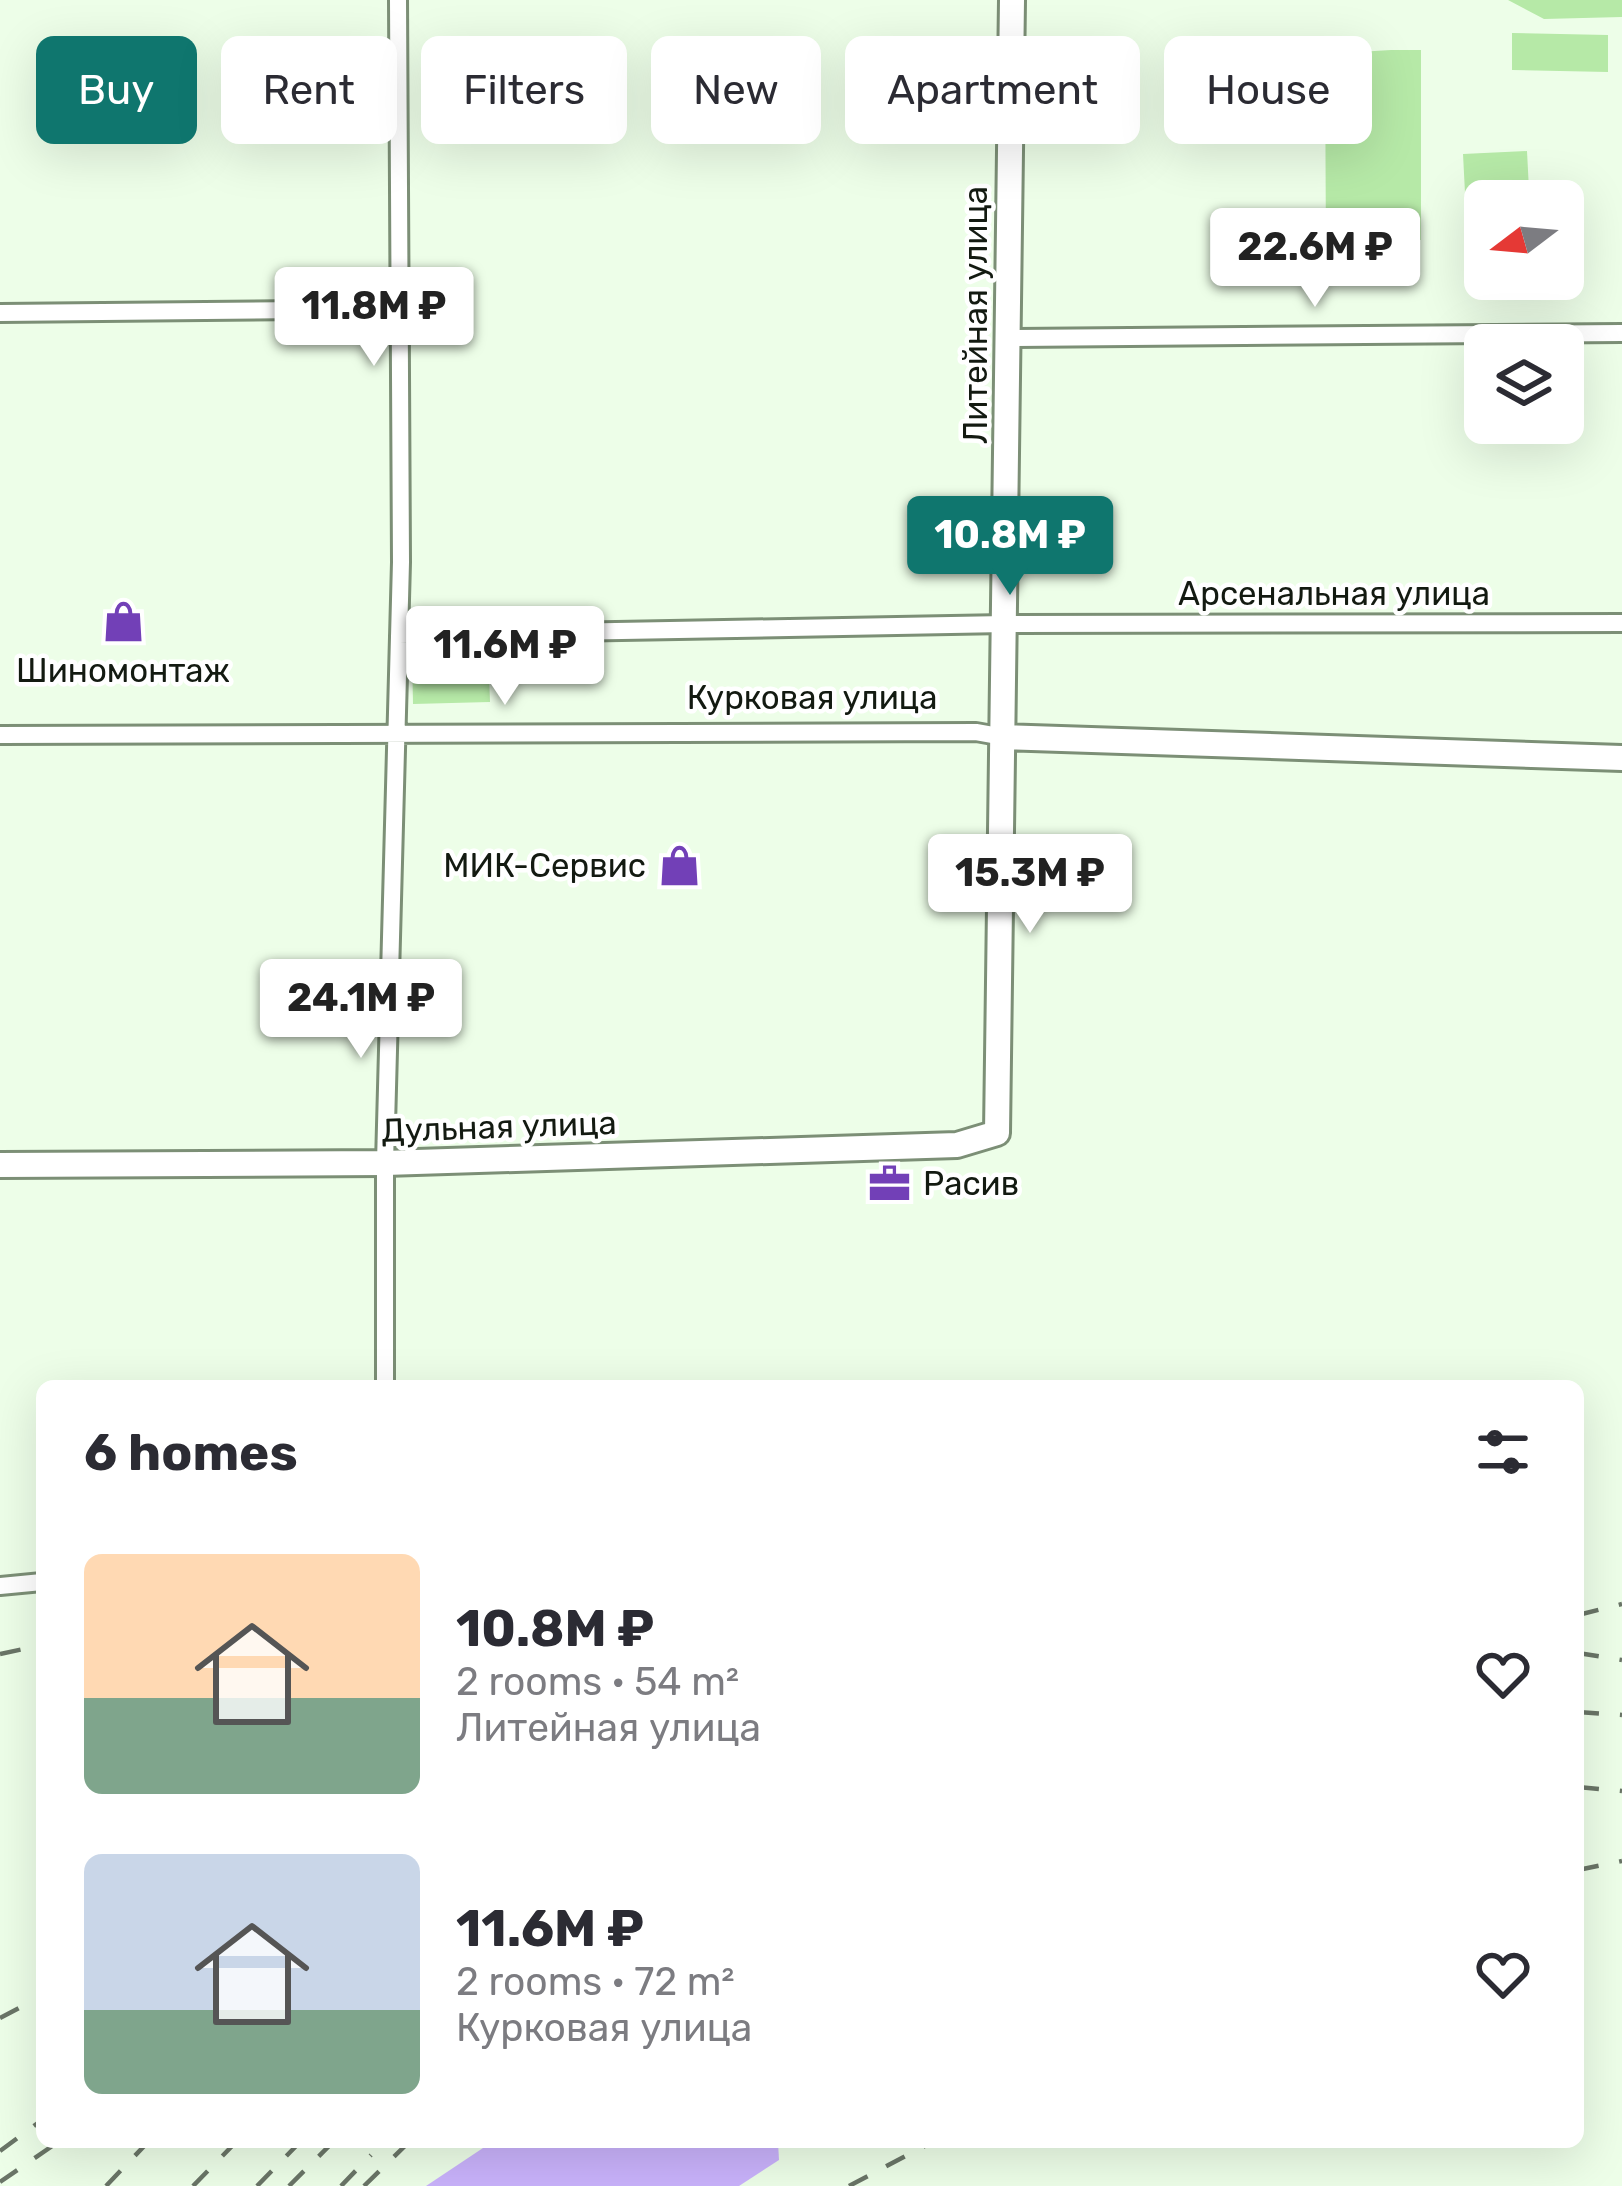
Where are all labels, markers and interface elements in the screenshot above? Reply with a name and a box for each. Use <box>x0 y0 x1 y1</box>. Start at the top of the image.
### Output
chip: Buy <box>36 36 197 144</box>
chip: Rent <box>221 36 397 144</box>
chip: Filters <box>421 36 627 144</box>
chip: New <box>651 36 821 144</box>
chip: Apartment <box>845 36 1140 144</box>
chip: House <box>1164 36 1372 144</box>
north arrow <box>1464 180 1584 300</box>
map controls <box>1464 180 1584 444</box>
street label: Литейная улица <box>956 186 995 444</box>
pin: 22.6M ₽ <box>1204 208 1426 310</box>
text: 22.6M ₽ <box>1237 224 1393 270</box>
pin: 11.8M ₽ <box>263 267 485 369</box>
text: 11.8M ₽ <box>302 283 446 329</box>
button: layers <box>1464 324 1584 444</box>
pin: 10.8M ₽ <box>899 496 1121 598</box>
text: 10.8M ₽ <box>934 512 1086 558</box>
street label: Арсенальная улица <box>1178 574 1490 613</box>
shop icon: Шиномонтаж <box>100 599 146 645</box>
pin: 11.6M ₽ <box>394 606 616 708</box>
text: 11.6M ₽ <box>433 622 577 668</box>
place label: Шиномонтаж <box>16 651 230 690</box>
street label: Курковая улица <box>687 678 937 717</box>
pin: 15.3M ₽ <box>919 834 1141 936</box>
shop icon: МИК-Сервис <box>657 842 703 888</box>
place label: МИК-Сервис <box>443 846 646 885</box>
text: 15.3M ₽ <box>955 850 1105 896</box>
pin: 24.1M ₽ <box>250 959 472 1061</box>
text: 24.1M ₽ <box>287 975 435 1021</box>
street label: Дульная улица <box>381 1103 617 1150</box>
office icon: Расив <box>866 1160 912 1206</box>
place label: Расив <box>923 1164 1019 1203</box>
icon: filters <box>1470 1419 1536 1485</box>
text: 6 homes <box>84 1422 298 1483</box>
text: 10.8M ₽ <box>456 1598 654 1659</box>
icon: home <box>180 1602 324 1746</box>
icon: heart <box>1470 1641 1536 1707</box>
text: 2 rooms · 54 m² <box>456 1659 739 1705</box>
text: Литейная улица <box>456 1705 761 1751</box>
text: 11.6M ₽ <box>456 1898 644 1959</box>
icon: home <box>180 1902 324 2046</box>
icon: heart <box>1470 1941 1536 2007</box>
text: 2 rooms · 72 m² <box>456 1959 735 2005</box>
text: Курковая улица <box>456 2005 752 2051</box>

